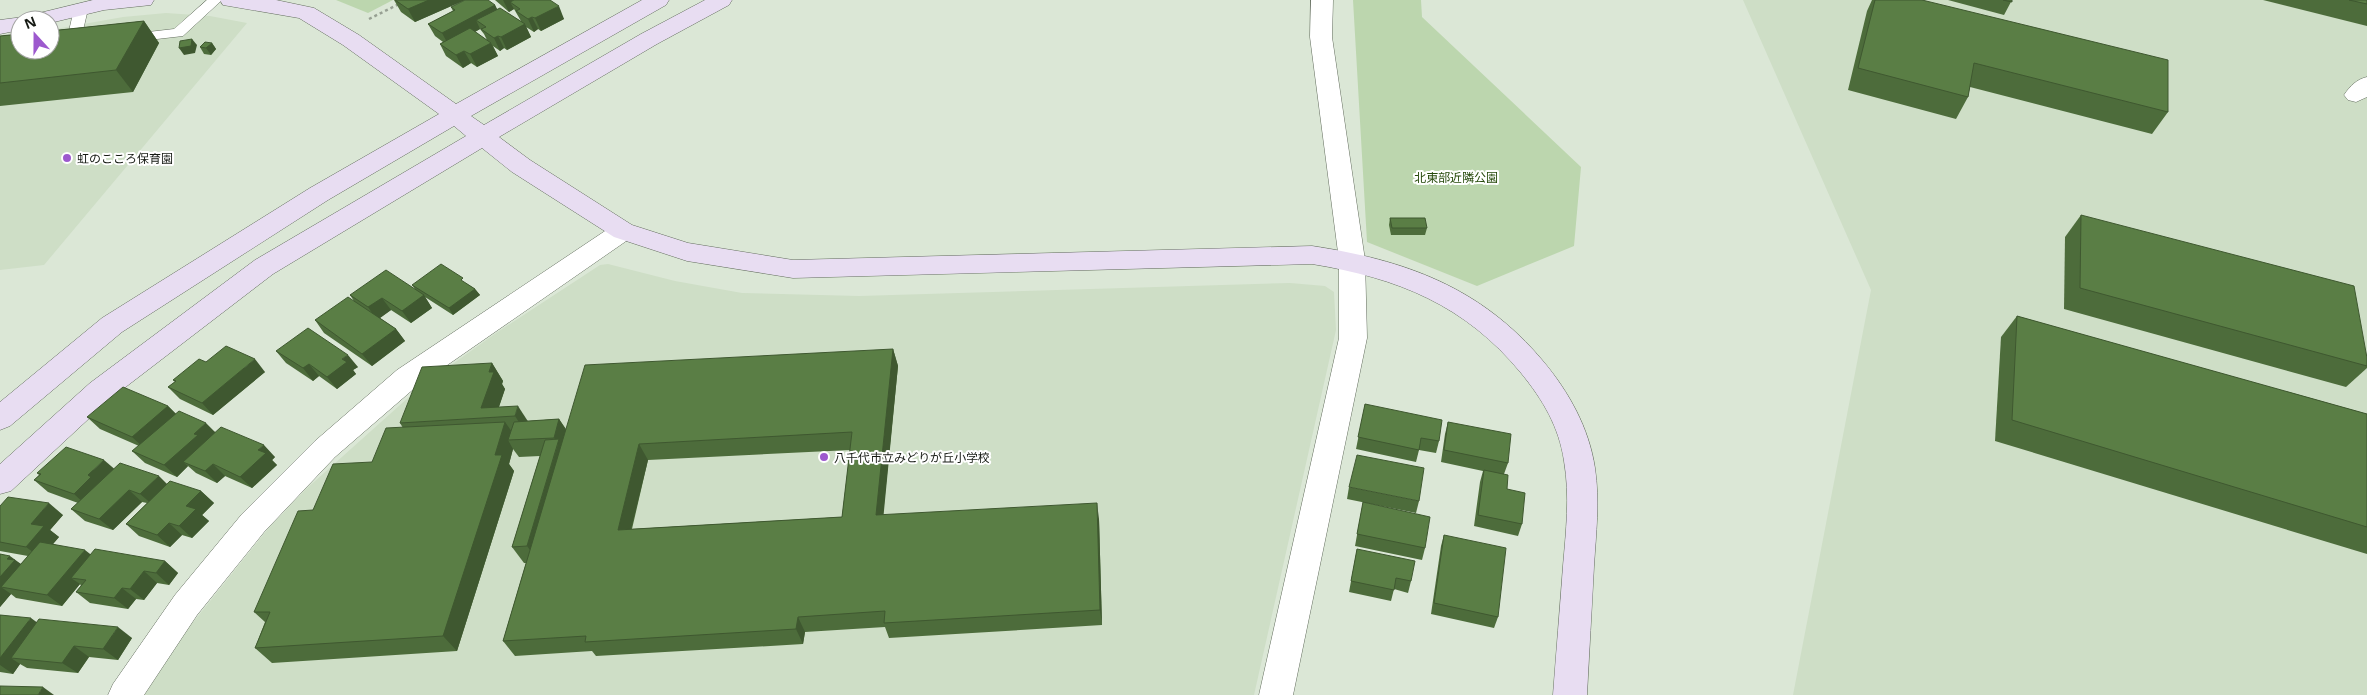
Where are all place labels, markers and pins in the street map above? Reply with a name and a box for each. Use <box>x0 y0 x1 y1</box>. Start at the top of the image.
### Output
place label: 虹のこころ保育園 <box>77 150 173 167</box>
marker: 虹のこころ保育園 <box>61 152 73 164</box>
place label: 八千代市立みどりが丘小学校 <box>834 449 990 466</box>
marker: 八千代市立みどりが丘小学校 <box>818 451 830 463</box>

